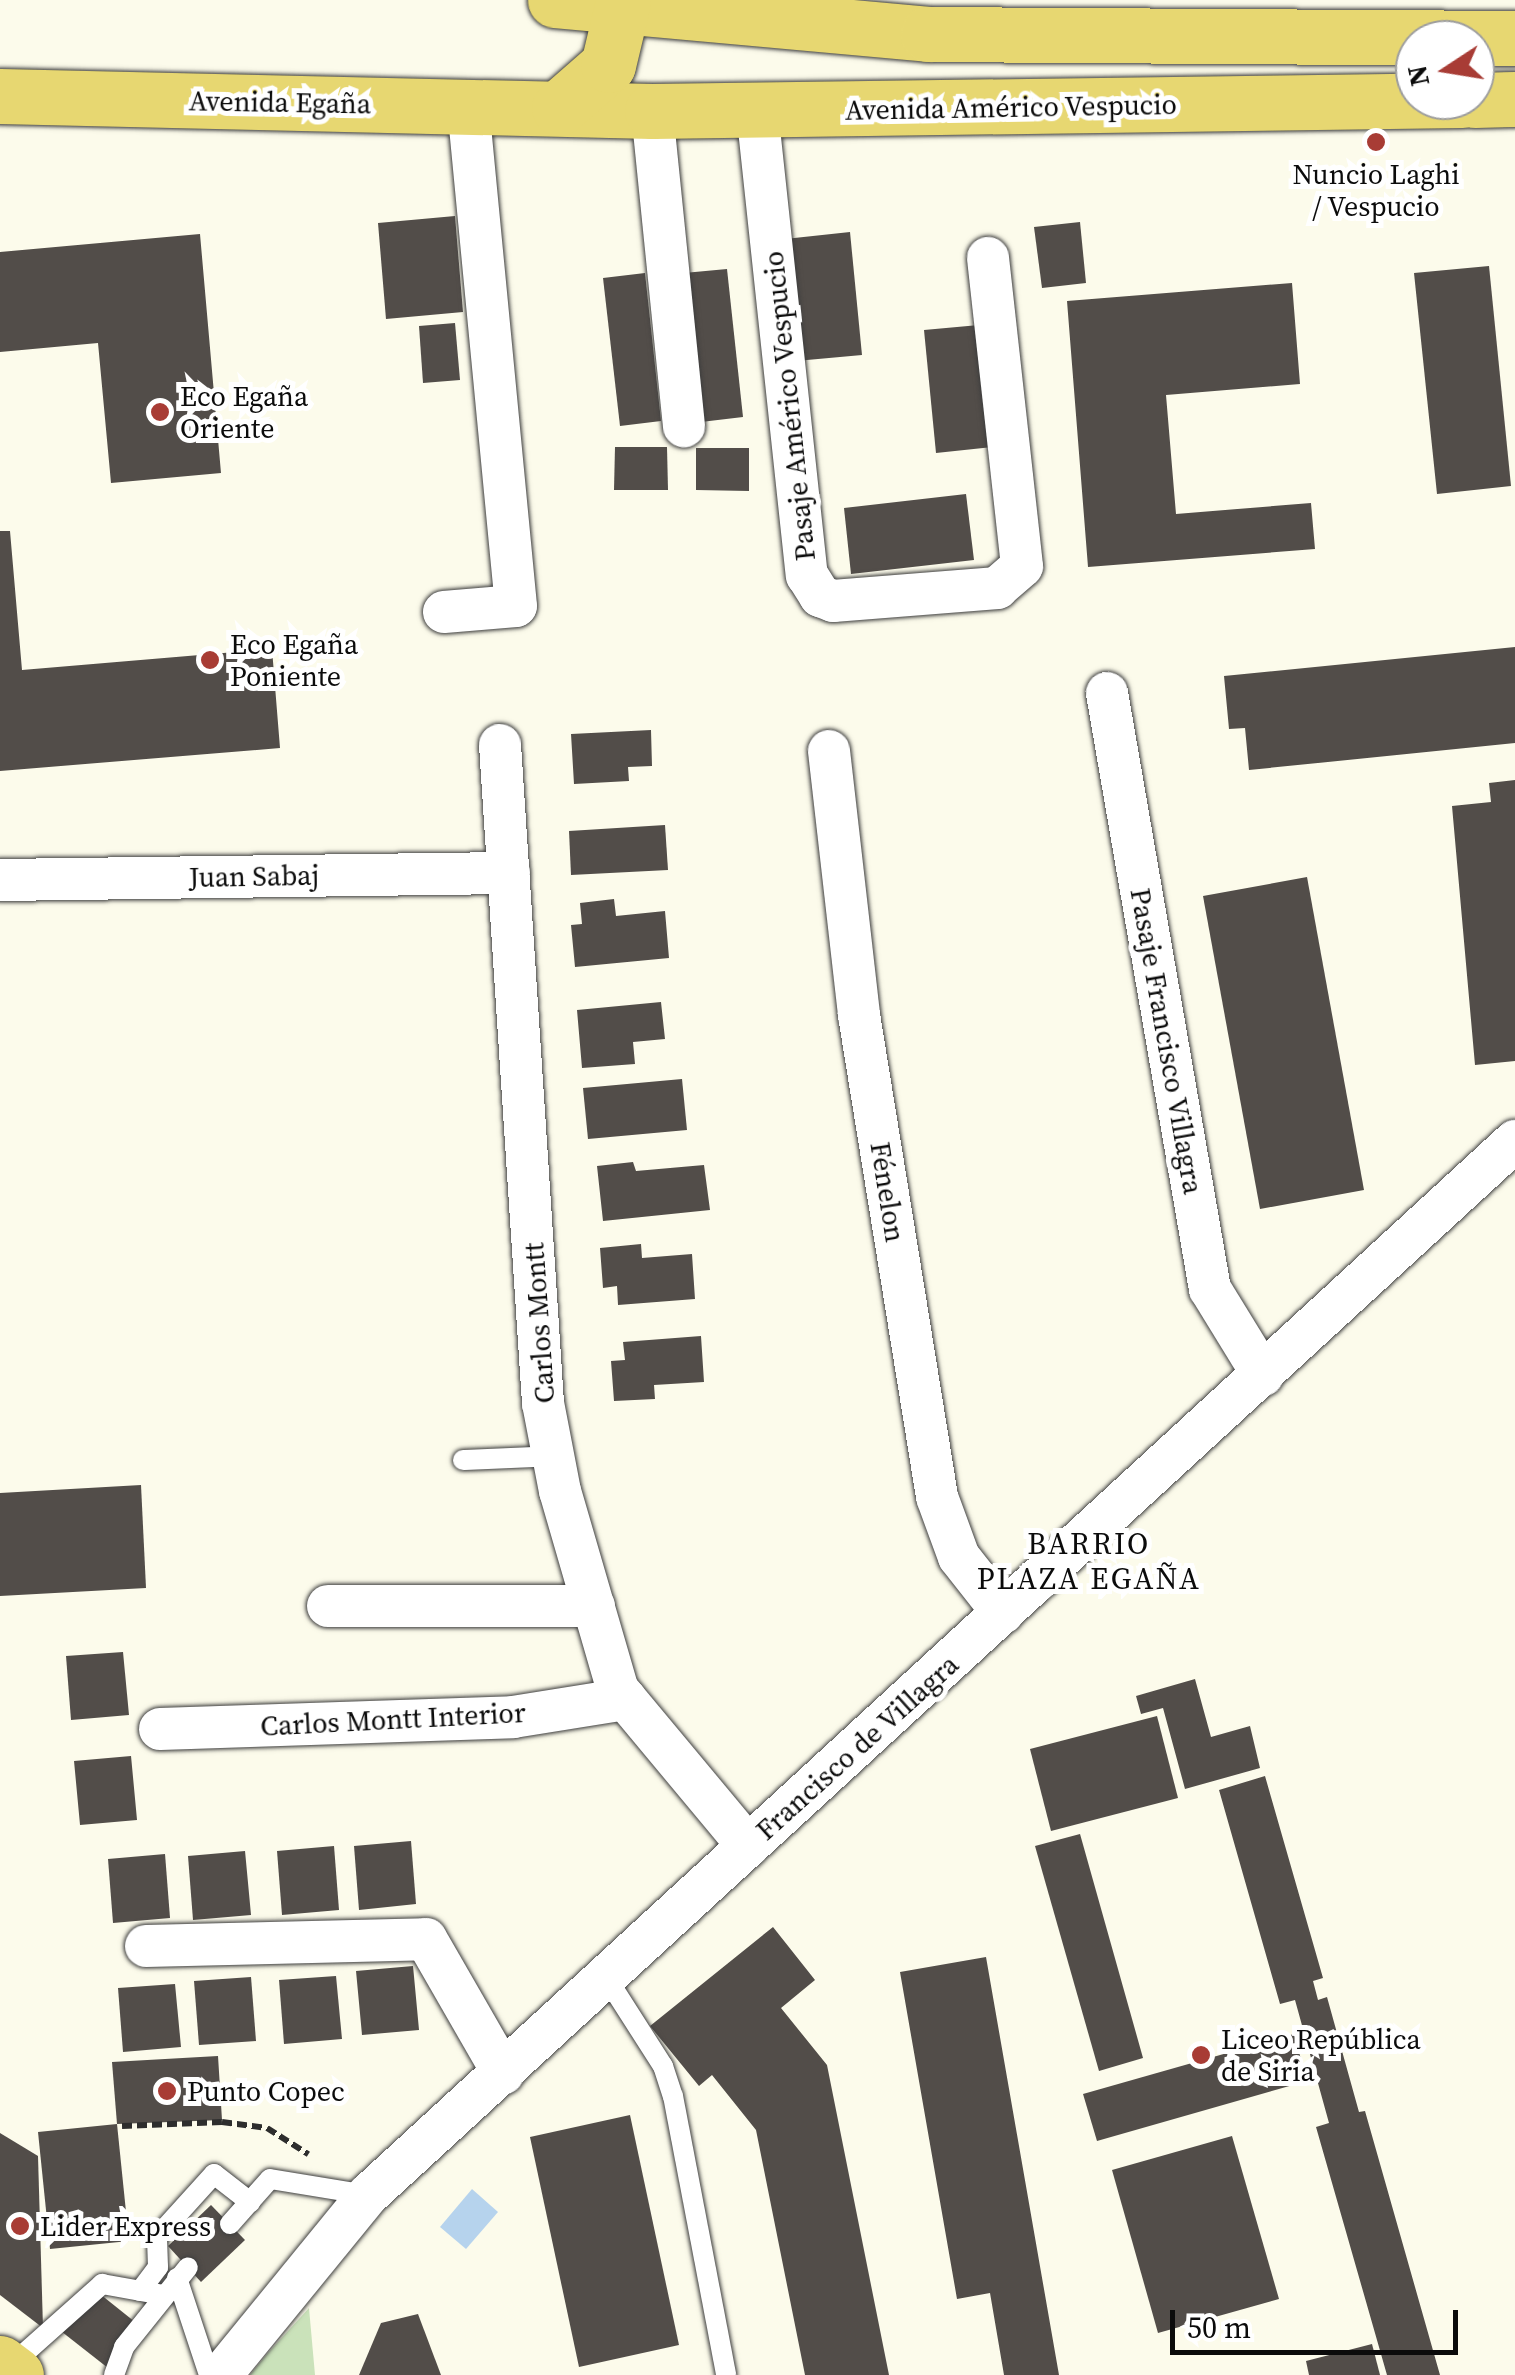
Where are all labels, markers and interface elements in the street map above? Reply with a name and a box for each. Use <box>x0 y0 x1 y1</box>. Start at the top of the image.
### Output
north arrow <box>1395 20 1495 120</box>
text: N <box>1397 62 1438 90</box>
street label: Avenida Egaña <box>189 84 371 120</box>
street label: Avenida Américo Vespucio <box>844 87 1178 127</box>
marker: Nuncio Laghi / Vespucio <box>1365 131 1387 153</box>
place label: Nuncio Laghi / Vespucio <box>1292 157 1460 223</box>
street label: Pasaje Américo Vespucio <box>756 249 822 563</box>
place label: Eco Egaña Oriente <box>180 379 308 445</box>
marker: Eco Egaña Oriente <box>149 401 171 423</box>
place label: Eco Egaña Poniente <box>230 627 358 693</box>
marker: Eco Egaña Poniente <box>199 649 221 671</box>
street label: Juan Sabaj <box>189 858 319 894</box>
street label: Pasaje Francisco Villagra <box>1123 885 1211 1197</box>
street label: Fénelon <box>864 1139 912 1245</box>
street label: Carlos Montt <box>517 1241 561 1405</box>
district label: BARRIO PLAZA EGAÑA <box>977 1526 1201 1596</box>
street label: Francisco de Villagra <box>749 1647 965 1847</box>
street label: Carlos Montt Interior <box>260 1695 526 1743</box>
place label: Liceo República de Siria <box>1221 2022 1421 2088</box>
marker: Liceo República de Siria <box>1190 2044 1212 2066</box>
place label: Punto Copec <box>187 2074 345 2108</box>
marker: Punto Copec <box>156 2080 178 2102</box>
place label: Lider Express <box>40 2209 211 2243</box>
marker: Lider Express <box>9 2215 31 2237</box>
scale bar <box>1175 2290 1462 2352</box>
text: 50 m <box>1187 2307 1251 2348</box>

